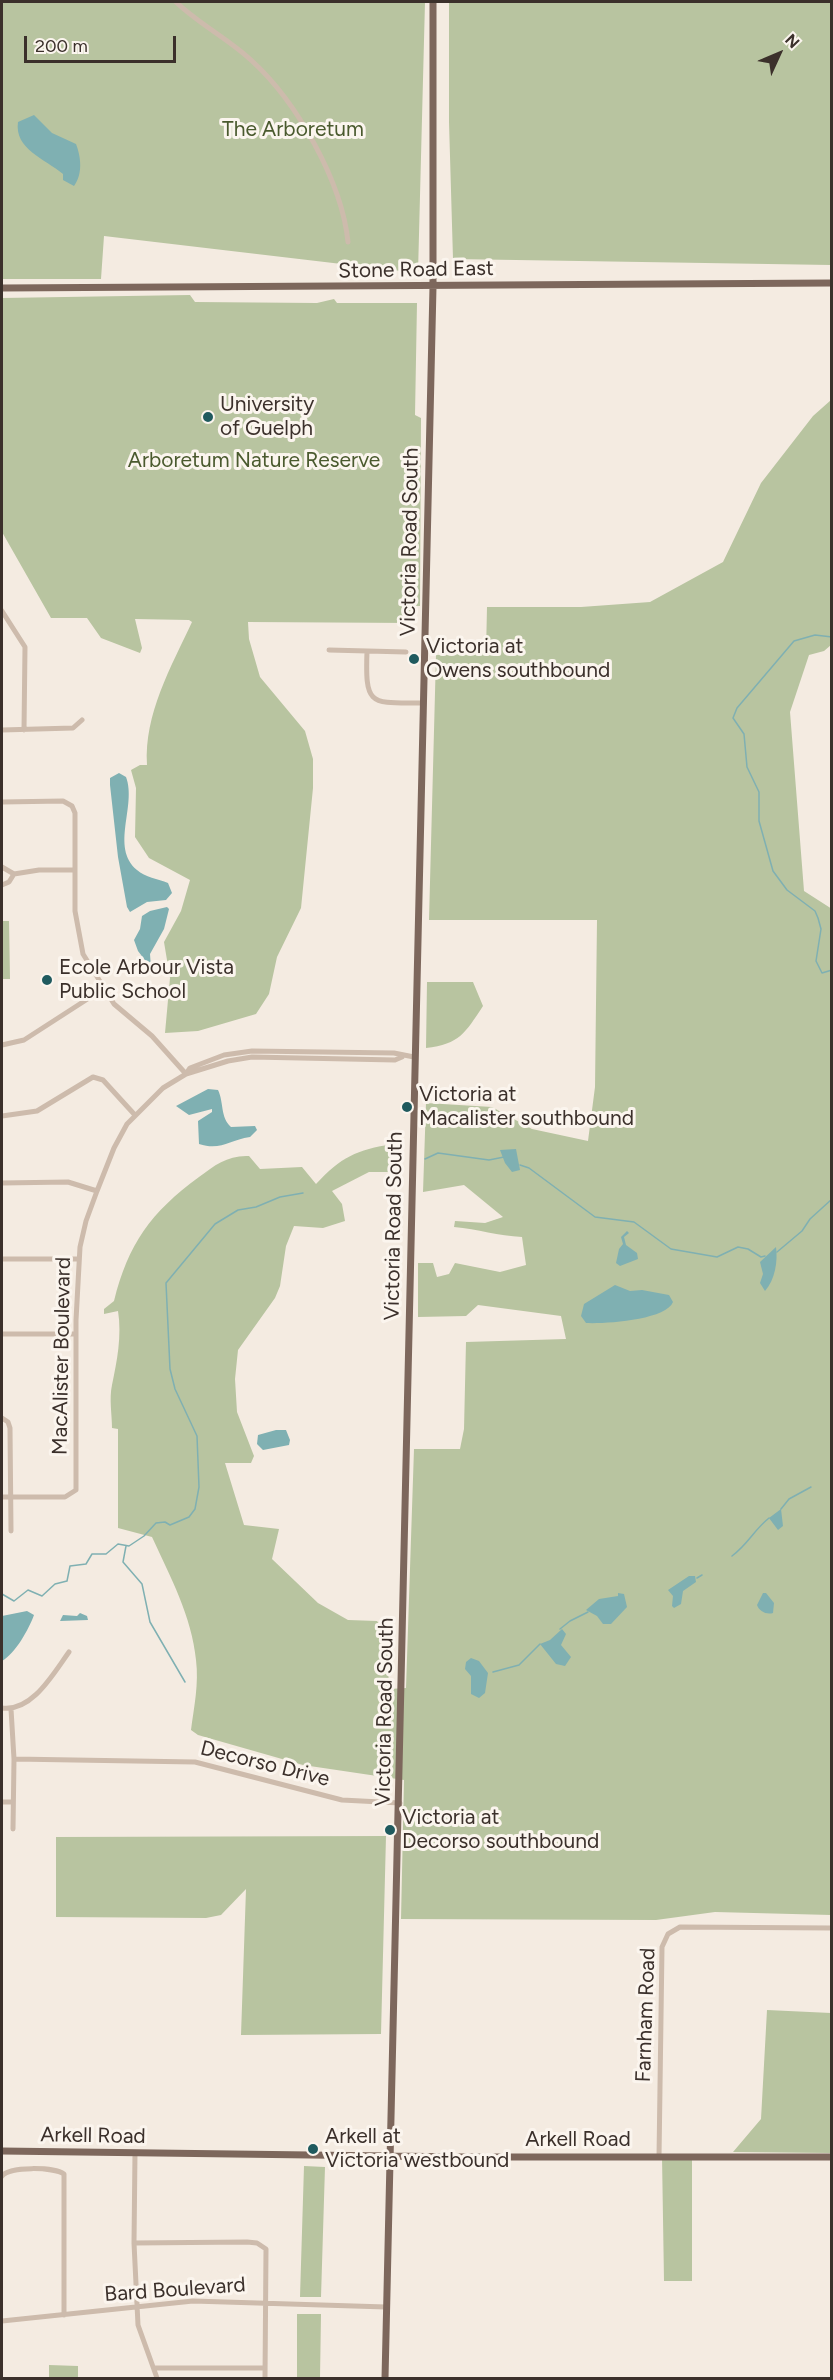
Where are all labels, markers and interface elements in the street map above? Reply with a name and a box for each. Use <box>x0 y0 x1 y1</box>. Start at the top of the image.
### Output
scale bar <box>27 24 178 62</box>
north arrow <box>749 24 809 84</box>
text: N <box>781 30 803 52</box>
text: 200 m <box>35 35 88 57</box>
park label: The Arboretum <box>222 117 364 143</box>
street label: Stone Road East <box>338 256 494 284</box>
place label: University of Guelph <box>220 392 314 442</box>
marker: University of Guelph <box>201 410 215 424</box>
street label: Victoria Road South <box>396 447 424 637</box>
park label: Arboretum Nature Reserve <box>128 448 380 474</box>
place label: Victoria at Owens southbound <box>426 634 610 684</box>
marker: Victoria at Owens southbound <box>407 652 421 666</box>
place label: Ecole Arbour Vista Public School <box>59 955 234 1005</box>
marker: Ecole Arbour Vista Public School <box>40 973 54 987</box>
place label: Victoria at Macalister southbound <box>419 1082 634 1132</box>
marker: Victoria at Macalister southbound <box>400 1100 414 1114</box>
street label: Victoria Road South <box>380 1131 408 1321</box>
street label: MacAlister Boulevard <box>48 1257 76 1455</box>
street label: Victoria Road South <box>371 1617 399 1807</box>
street label: Decorso Drive <box>198 1736 332 1792</box>
place label: Victoria at Decorso southbound <box>402 1805 599 1855</box>
marker: Victoria at Decorso southbound <box>383 1823 397 1837</box>
street label: Farnham Road <box>631 1947 661 2083</box>
street label: Arkell Road <box>40 2122 146 2150</box>
place label: Arkell at Victoria westbound <box>325 2124 509 2174</box>
street label: Arkell Road <box>525 2127 631 2153</box>
marker: Arkell at Victoria westbound <box>306 2142 320 2156</box>
street label: Bard Boulevard <box>104 2272 246 2308</box>

